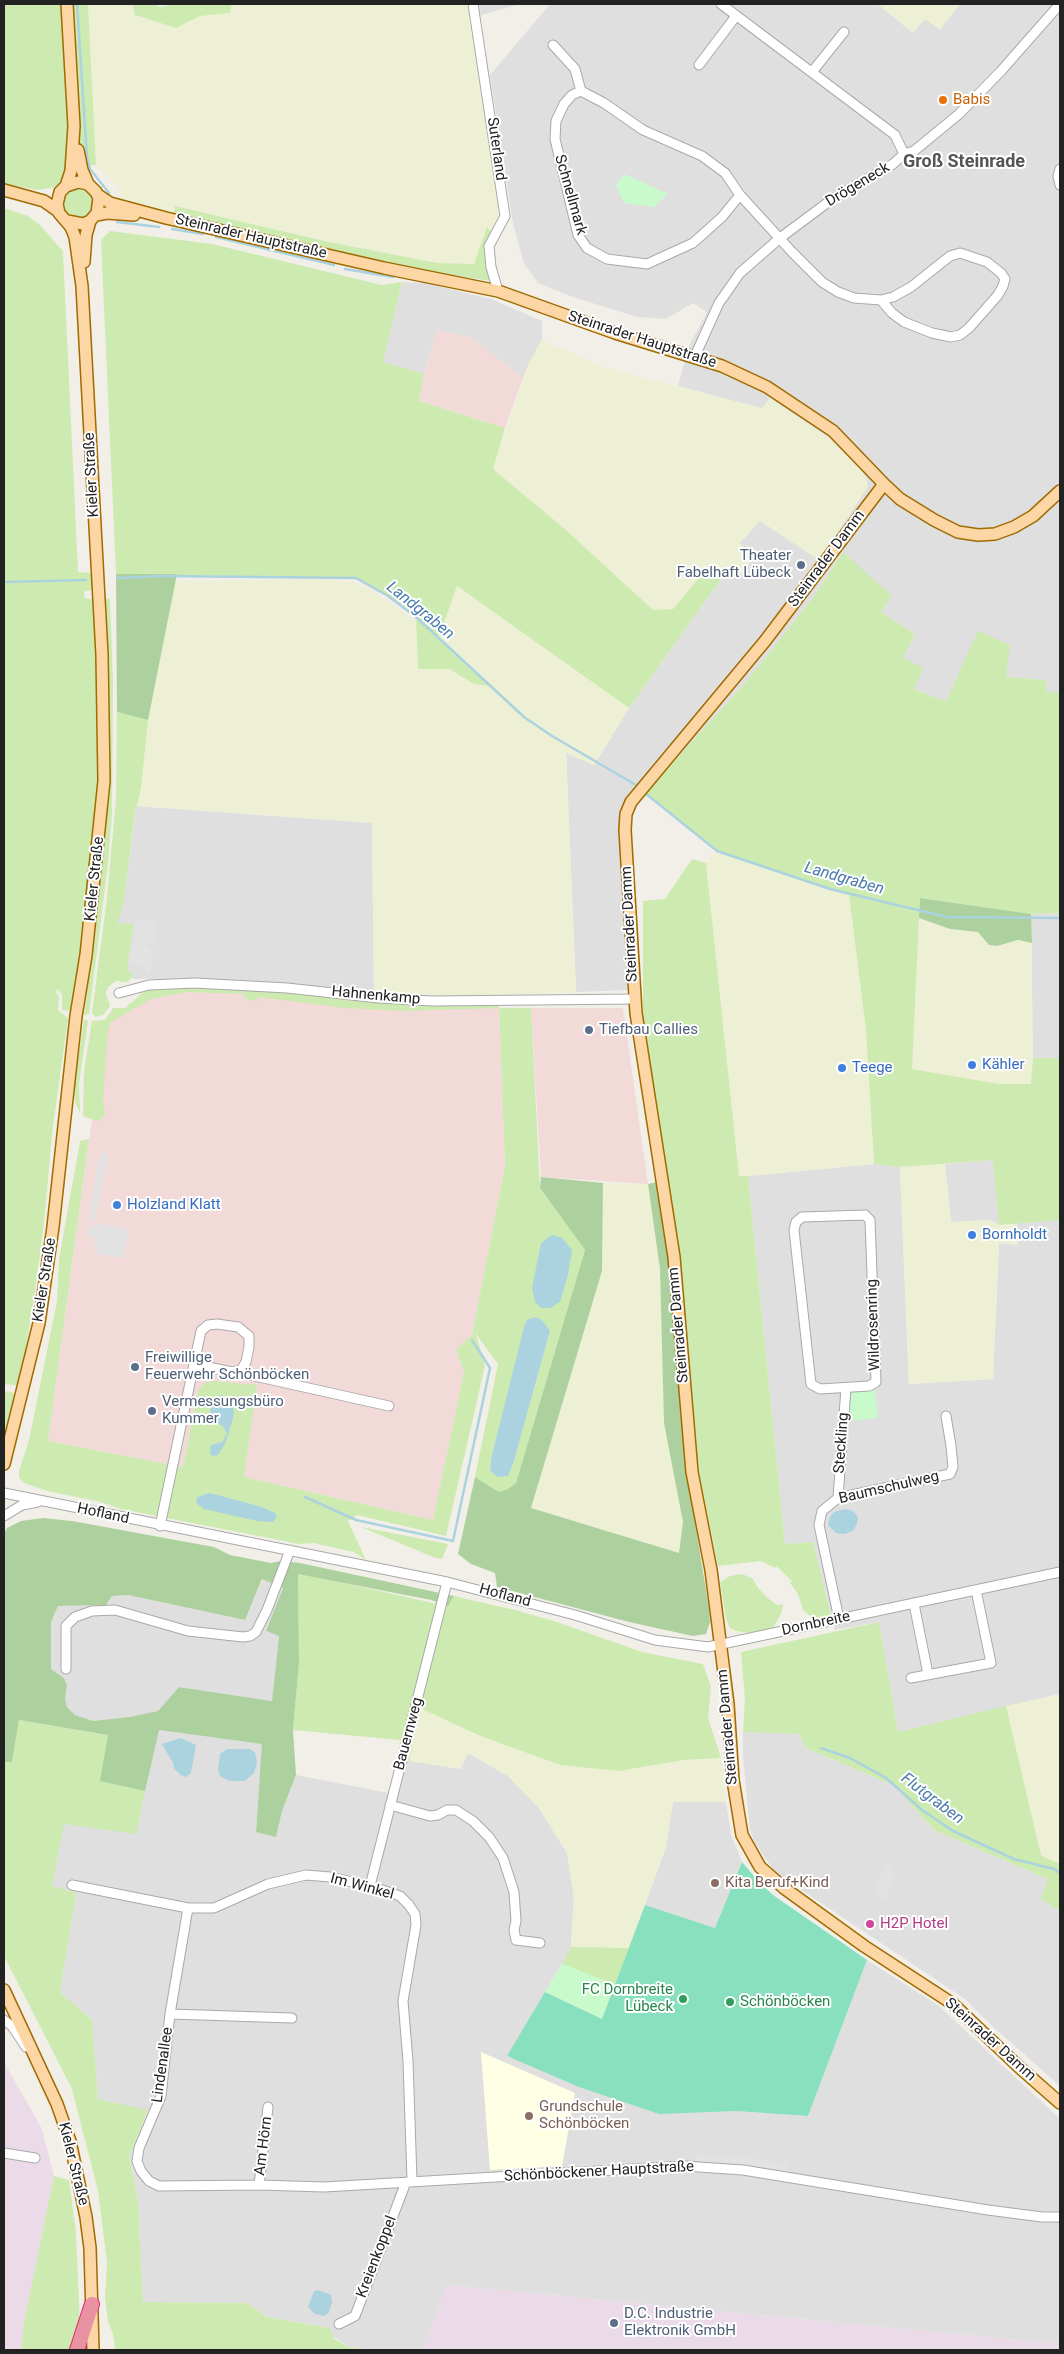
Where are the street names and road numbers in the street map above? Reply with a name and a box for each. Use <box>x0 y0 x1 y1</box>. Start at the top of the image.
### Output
street label: Suterland <box>483 116 509 182</box>
street label: Schnellmark <box>550 153 590 237</box>
street label: Drögeneck <box>823 159 893 211</box>
street label: Steinrader Hauptstraße <box>174 211 328 263</box>
street label: Steinrader Hauptstraße <box>566 308 718 372</box>
street label: Kieler Straße <box>81 432 103 518</box>
street label: Steinrader Damm <box>785 507 869 611</box>
street label: Kieler Straße <box>82 836 108 922</box>
street label: Steinrader Damm <box>618 866 642 982</box>
street label: Hahnenkamp <box>331 983 421 1009</box>
street label: Kieler Straße <box>29 1237 61 1323</box>
street label: Steinrader Damm <box>665 1266 693 1384</box>
street label: Wildrosenring <box>863 1279 885 1371</box>
street label: Steckling <box>831 1412 853 1474</box>
street label: Baumschulweg <box>837 1468 941 1508</box>
street label: Hofland <box>75 1500 131 1528</box>
street label: Hofland <box>477 1580 533 1612</box>
street label: Dornbreite <box>780 1608 852 1640</box>
street label: Steinrader Damm <box>714 1668 742 1786</box>
street label: Bauernweg <box>391 1696 427 1772</box>
street label: Im Winkel <box>328 1870 396 1904</box>
street label: Steinrader Damm <box>941 1994 1039 2086</box>
street label: Lindenallee <box>149 2026 177 2104</box>
street label: Am Hörn <box>251 2115 277 2177</box>
street label: Kieler Straße <box>54 2121 92 2207</box>
street label: Schönböckener Hauptstraße <box>504 2158 694 2186</box>
street label: Kreienkoppel <box>353 2213 401 2301</box>

